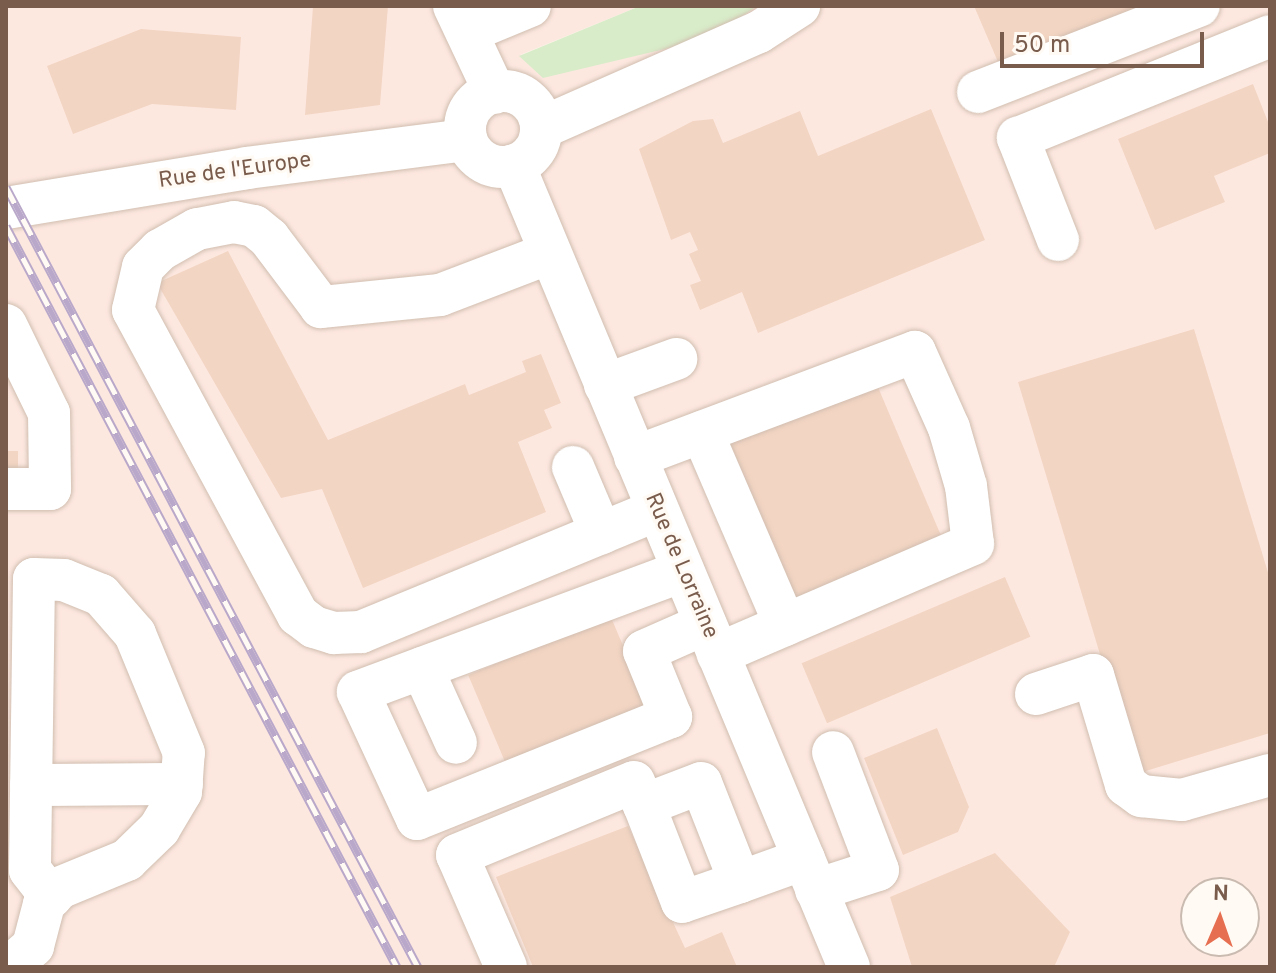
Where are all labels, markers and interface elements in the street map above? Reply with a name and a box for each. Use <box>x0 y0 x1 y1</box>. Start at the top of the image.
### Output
scale bar <box>1004 16 1208 66</box>
text: 50 m <box>1014 31 1070 61</box>
street label: Rue de l'Europe <box>157 147 313 195</box>
street label: Rue de Lorraine <box>638 489 724 643</box>
north arrow <box>1180 877 1260 957</box>
text: N <box>1212 881 1229 908</box>

